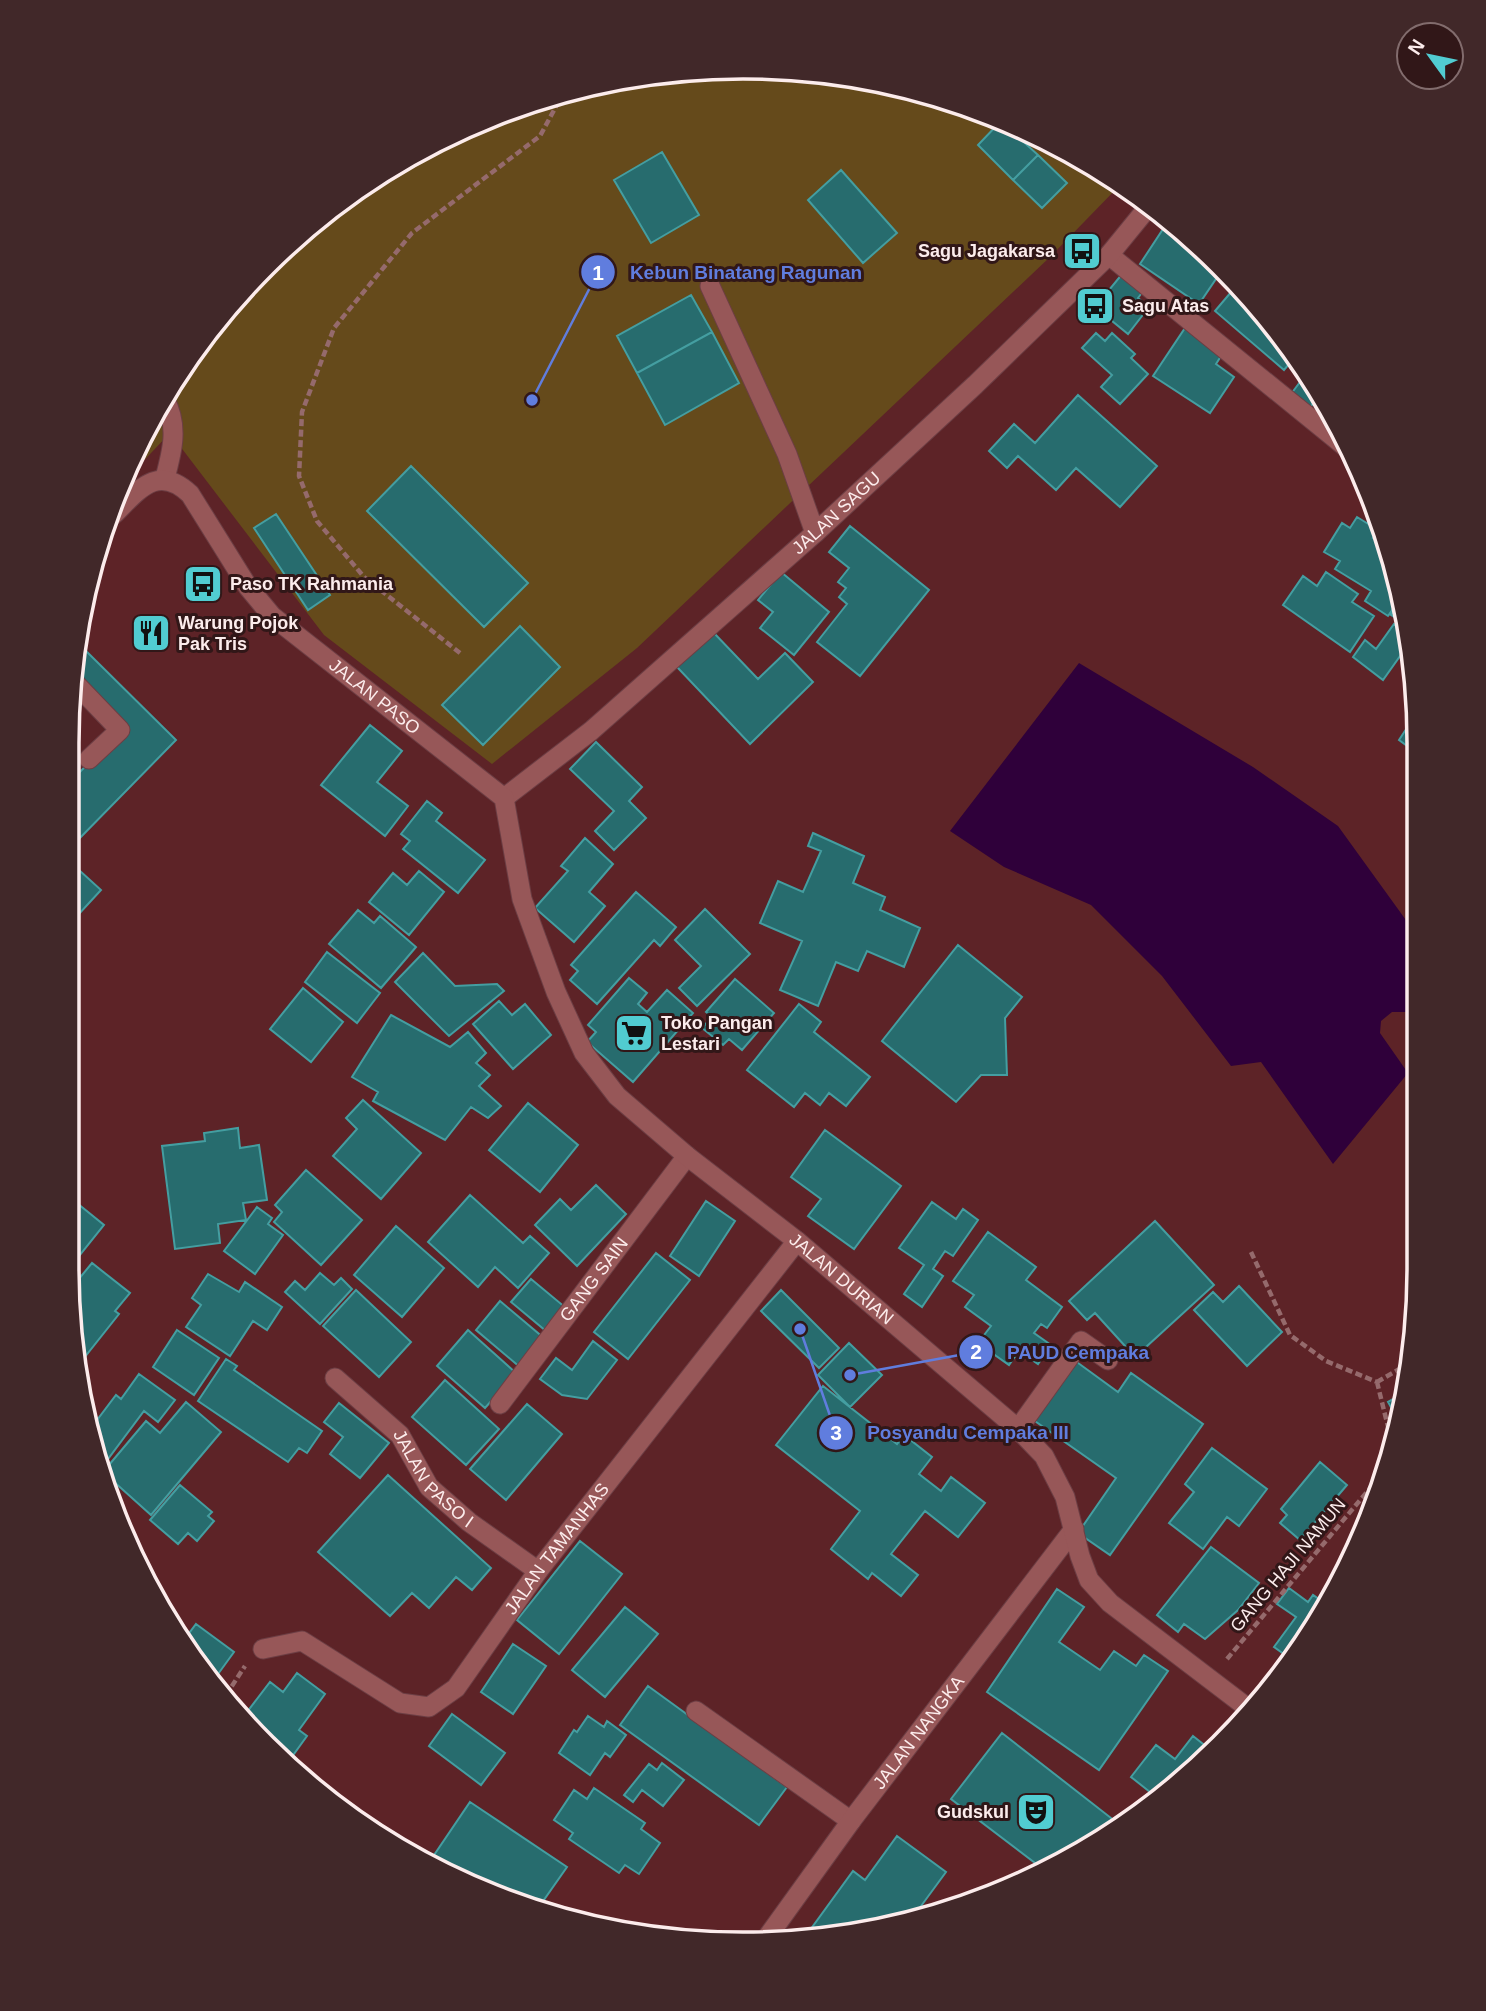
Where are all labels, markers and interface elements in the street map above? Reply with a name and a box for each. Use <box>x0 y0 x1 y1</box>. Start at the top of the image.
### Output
north arrow <box>1395 21 1465 91</box>
text: N <box>1404 36 1429 58</box>
bus stop icon: Sagu Jagakarsa <box>1061 230 1103 272</box>
place label: Sagu Jagakarsa <box>918 241 1056 261</box>
callout: Kebun Binatang Ragunan <box>581 252 876 292</box>
text: 1 <box>592 261 604 284</box>
text: Kebun Binatang Ragunan <box>630 262 862 283</box>
bus stop icon: Sagu Atas <box>1074 285 1116 327</box>
place label: Sagu Atas <box>1122 296 1209 316</box>
street label: JALAN SAGU <box>788 468 884 558</box>
bus stop icon: Paso TK Rahmania <box>182 563 224 605</box>
place label: Paso TK Rahmania <box>230 574 394 594</box>
restaurant icon: Warung Pojok Pak Tris <box>130 612 172 654</box>
place label: Warung Pojok Pak Tris <box>178 613 299 654</box>
street label: JALAN PASO <box>325 655 424 738</box>
supermarket icon: Toko Pangan Lestari <box>613 1012 655 1054</box>
place label: Toko Pangan Lestari <box>661 1013 773 1054</box>
street label: JALAN DURIAN <box>786 1229 897 1329</box>
street label: GANG SAIN <box>556 1233 632 1325</box>
callout: PAUD Cempaka <box>958 1332 1163 1372</box>
text: 2 <box>970 1340 982 1363</box>
text: PAUD Cempaka <box>1007 1342 1150 1363</box>
callout: Posyandu Cempaka III <box>818 1413 1083 1453</box>
text: 3 <box>830 1421 842 1444</box>
text: Posyandu Cempaka III <box>867 1422 1069 1443</box>
street label: JALAN PASO I <box>389 1426 477 1532</box>
street label: JALAN TAMANHAS <box>501 1479 613 1618</box>
street label: GANG HAJI NAMUN <box>1226 1494 1350 1636</box>
street label: JALAN NANGKA <box>869 1672 968 1793</box>
theatre icon: Gudskul <box>1015 1791 1057 1833</box>
place label: Gudskul <box>937 1802 1009 1822</box>

